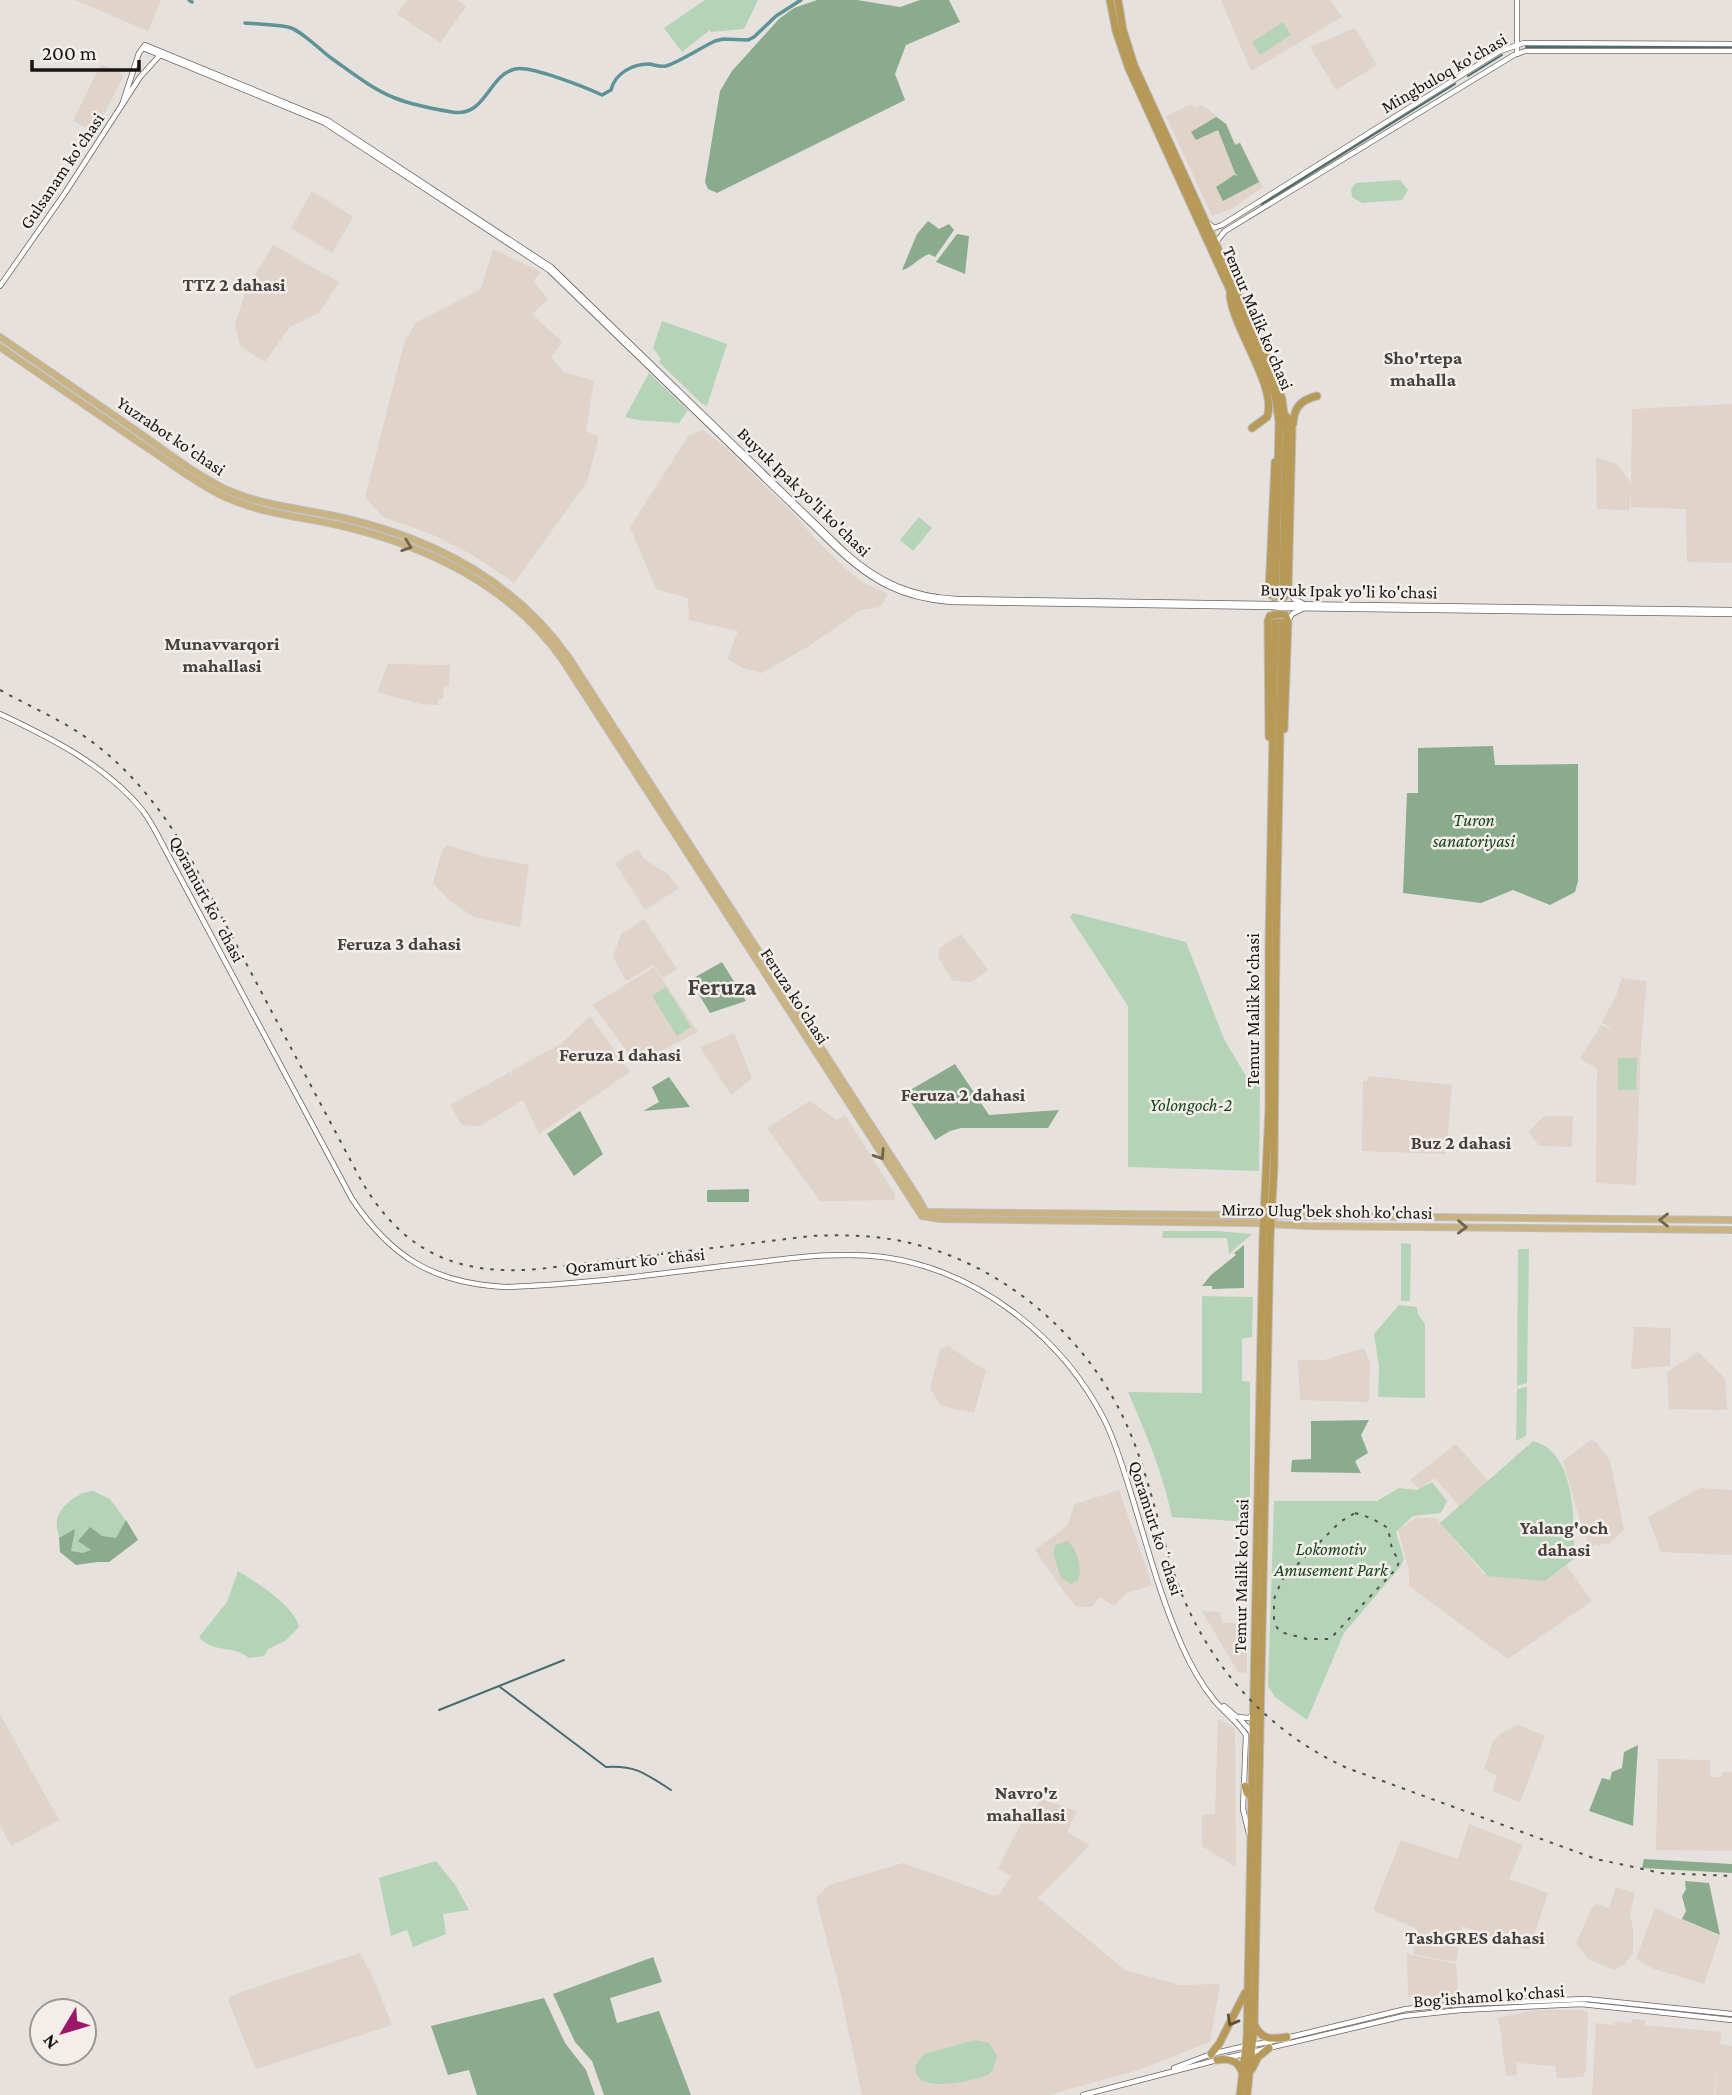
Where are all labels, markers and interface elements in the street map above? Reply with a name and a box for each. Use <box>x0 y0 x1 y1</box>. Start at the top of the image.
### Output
scale bar <box>32 28 138 72</box>
street label: Mingbuloq ko'chasi <box>1378 29 1511 117</box>
text: 200 m <box>42 41 97 65</box>
street label: Gulsanam ko'chasi <box>16 109 108 233</box>
street label: Temur Malik ko'chasi <box>1219 243 1297 393</box>
district label: TTZ 2 dahasi <box>182 274 286 295</box>
district label: Sho'rtepa mahalla <box>1384 347 1463 390</box>
street label: Yuzrabot ko'chasi <box>113 392 229 480</box>
street label: Buyuk Ipak yo'li ko'chasi <box>733 423 875 561</box>
one-way arrow <box>400 538 413 552</box>
street label: Buyuk Ipak yo'li ko'chasi <box>1260 579 1438 603</box>
district label: Munavvarqori mahallasi <box>164 633 280 676</box>
park label: Turon sanatoriyasi <box>1432 810 1515 851</box>
street label: Qoramurt koʻchasi <box>165 832 249 966</box>
district label: Feruza 3 dahasi <box>337 933 462 954</box>
street label: Temur Malik ko'chasi <box>1243 933 1263 1087</box>
street label: Feruza ko'chasi <box>757 944 834 1048</box>
district label: Feruza <box>688 973 757 1000</box>
district label: Feruza 1 dahasi <box>559 1044 682 1065</box>
district label: Feruza 2 dahasi <box>901 1084 1026 1105</box>
park label: Yolongoch-2 <box>1150 1095 1232 1115</box>
district label: Buz 2 dahasi <box>1411 1132 1512 1153</box>
one-way arrow <box>872 1147 885 1160</box>
street label: Mirzo Ulug'bek shoh ko'chasi <box>1221 1199 1433 1223</box>
one-way arrow <box>1658 1212 1669 1228</box>
one-way arrow <box>1457 1219 1467 1235</box>
street label: Qoramurt koʻchasi <box>564 1244 706 1278</box>
street label: Qoramurt koʻchasi <box>1125 1458 1187 1598</box>
street label: Temur Malik ko'chasi <box>1230 1498 1252 1653</box>
district label: Yalang'och dahasi <box>1520 1517 1608 1560</box>
park label: Lokomotiv Amusement Park <box>1273 1539 1389 1580</box>
district label: Navro'z mahallasi <box>986 1782 1066 1825</box>
district label: TashGRES dahasi <box>1405 1927 1545 1948</box>
street label: Bog'ishamol ko'chasi <box>1413 1981 1566 2011</box>
north arrow <box>28 1997 98 2067</box>
one-way arrow <box>1226 2014 1240 2026</box>
text: N <box>38 2031 62 2054</box>

